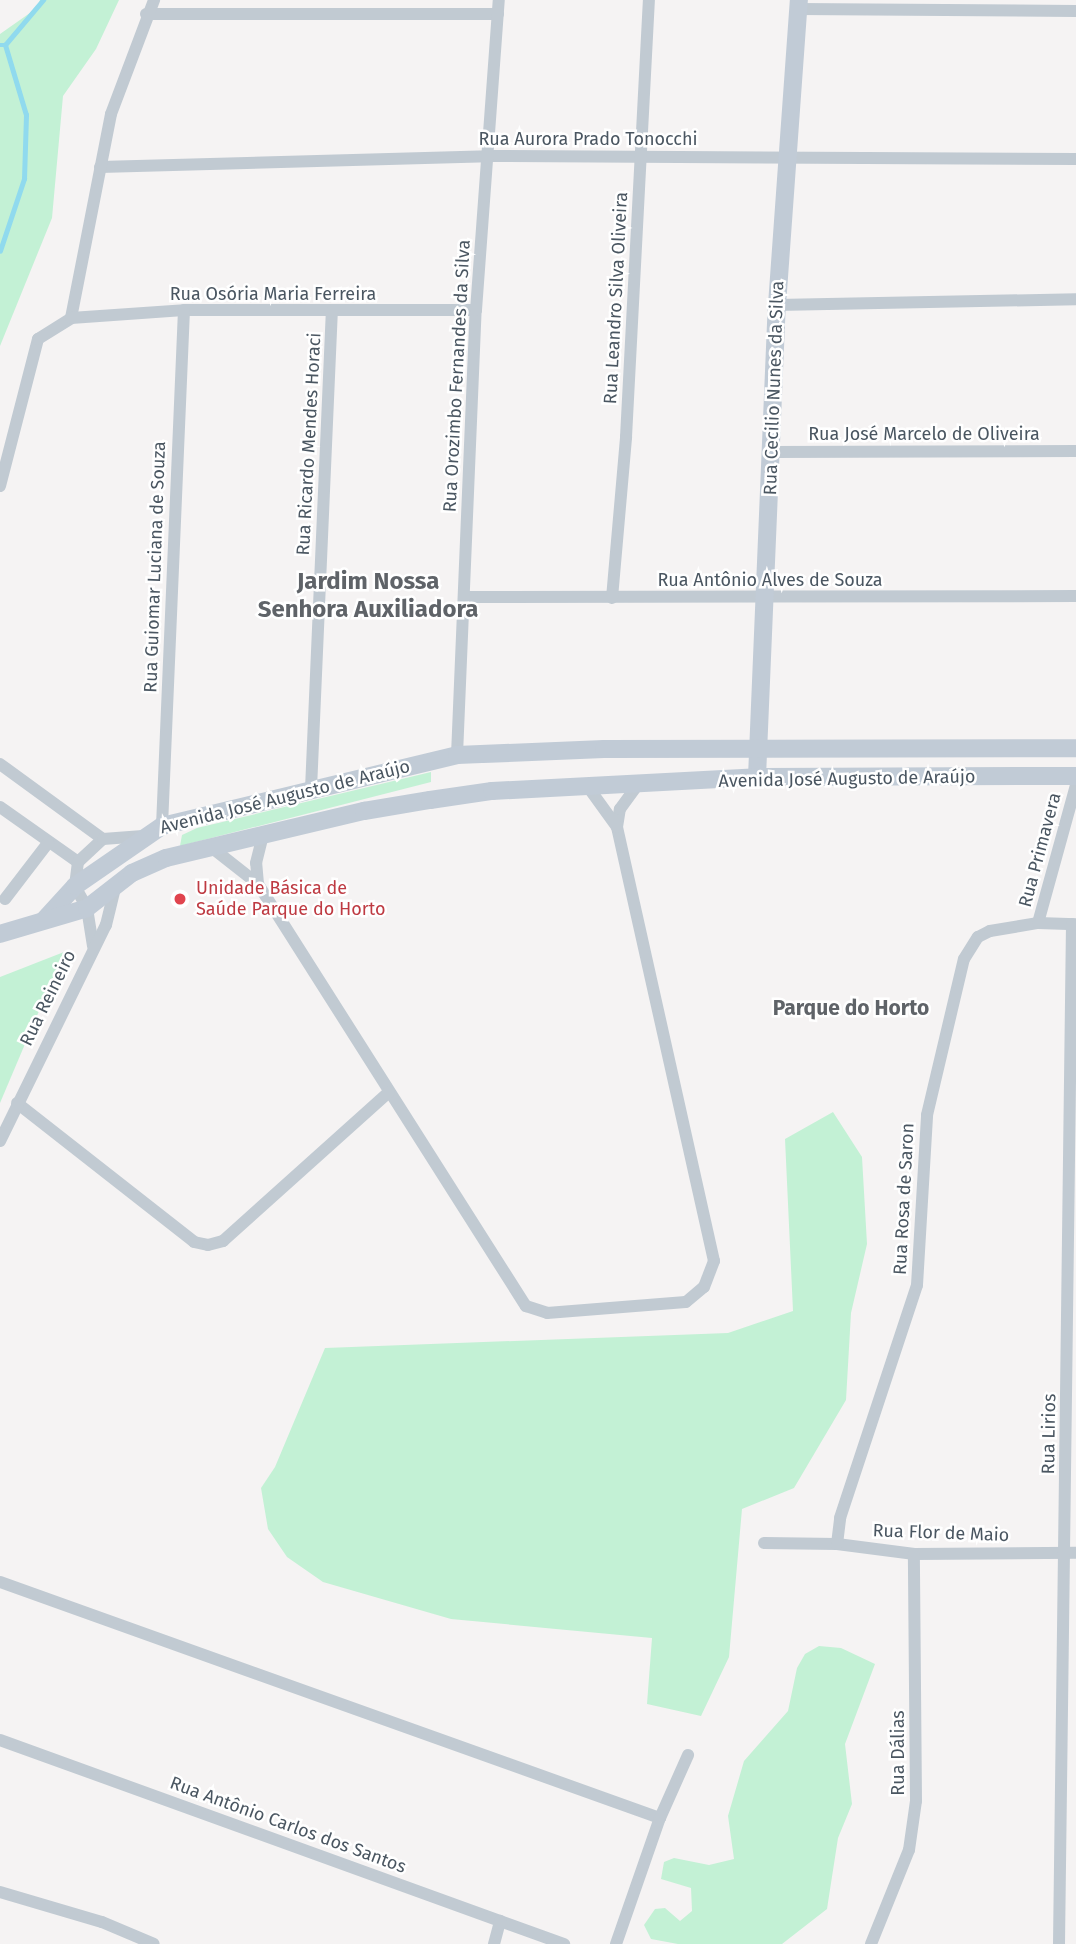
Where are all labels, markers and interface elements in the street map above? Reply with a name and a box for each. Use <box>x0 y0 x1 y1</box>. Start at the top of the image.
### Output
street label: Rua Aurora Prado Tonocchi <box>478 128 698 150</box>
street label: Rua Leandro Silva Oliveira <box>600 191 632 405</box>
street label: Rua Orozimbo Fernandes da Silva <box>439 239 475 513</box>
street label: Rua Cecilio Nunes da Silva <box>759 280 789 496</box>
street label: Rua Osória Maria Ferreira <box>170 283 376 305</box>
street label: Rua Ricardo Mendes Horaci <box>292 332 326 556</box>
street label: Rua José Marcelo de Oliveira <box>808 423 1040 445</box>
street label: Rua Guiomar Luciana de Souza <box>140 441 170 693</box>
district label: Jardim Nossa Senhora Auxiliadora <box>258 568 478 624</box>
street label: Rua Antônio Alves de Souza <box>657 569 883 591</box>
street label: Avenida José Augusto de Araújo <box>158 755 412 839</box>
street label: Avenida José Augusto de Araújo <box>718 766 976 792</box>
street label: Rua Primavera <box>1014 790 1066 910</box>
place label: Unidade Básica de Saúde Parque do Horto <box>196 878 385 920</box>
marker: Unidade Básica de Saúde Parque do Horto <box>170 889 190 909</box>
street label: Rua Reineiro <box>16 947 80 1049</box>
district label: Parque do Horto <box>773 995 929 1021</box>
street label: Rua Rosa de Saron <box>889 1122 919 1276</box>
street label: Rua Lirios <box>1037 1393 1061 1475</box>
street label: Rua Flor de Maio <box>872 1520 1010 1546</box>
street label: Rua Dálias <box>887 1710 909 1796</box>
street label: Rua Antônio Carlos dos Santos <box>167 1772 409 1878</box>

